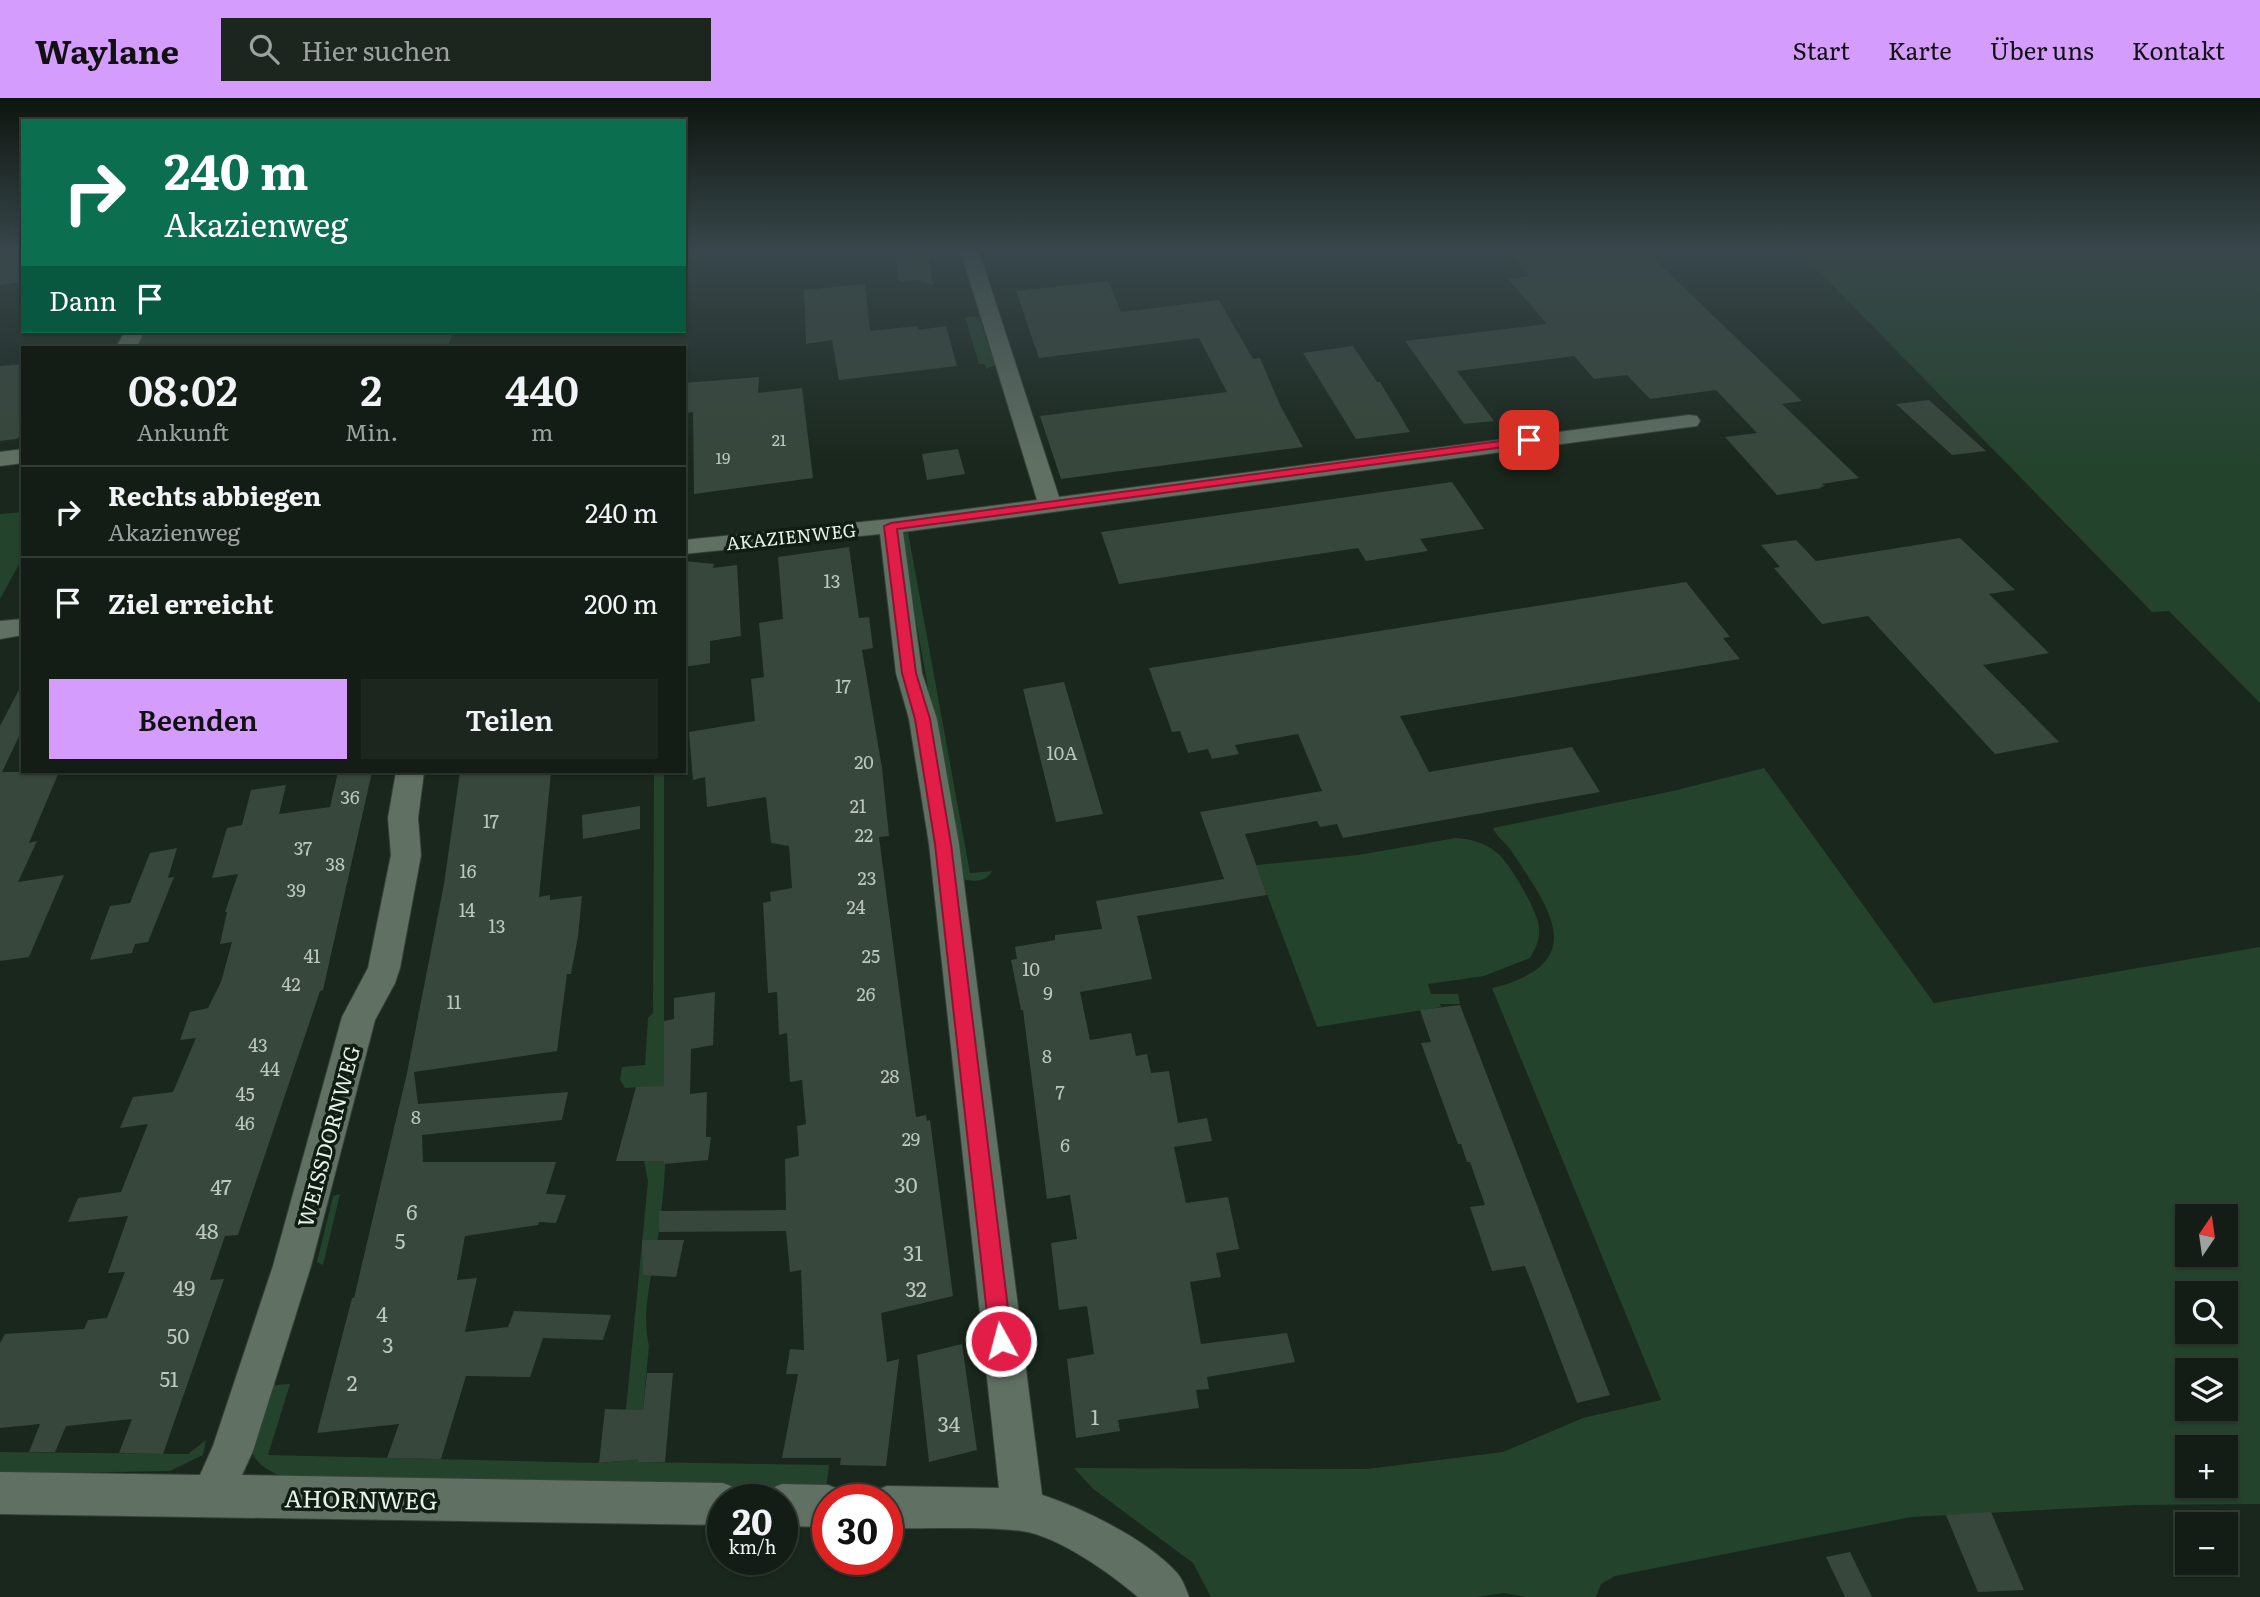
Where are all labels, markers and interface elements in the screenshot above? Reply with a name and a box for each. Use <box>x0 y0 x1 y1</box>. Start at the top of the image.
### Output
search box <box>221 18 711 81</box>
text: Waylane <box>35 25 179 74</box>
icon: search <box>245 30 283 68</box>
text: Hier suchen <box>301 30 451 69</box>
text: Start <box>1793 32 1850 67</box>
text: Karte <box>1888 32 1952 67</box>
text: Über uns <box>1990 32 2094 67</box>
text: Kontakt <box>2132 32 2225 67</box>
text: 240 m <box>164 132 309 205</box>
icon: right <box>49 147 140 238</box>
text: Akazienweg <box>164 199 348 247</box>
text: Dann <box>49 280 117 319</box>
icon: arrive <box>131 280 169 318</box>
text: 08:02 <box>128 357 238 419</box>
text: 2 <box>360 357 382 419</box>
text: 440 <box>505 357 579 419</box>
pin <box>1499 410 1559 470</box>
text: Ankunft <box>137 414 229 448</box>
text: Min. <box>345 414 398 448</box>
text: m <box>531 414 553 448</box>
icon: arrive <box>1510 421 1548 459</box>
house number: 21 <box>772 427 787 451</box>
house number: 19 <box>716 445 730 469</box>
text: Rechts abbiegen <box>108 475 321 514</box>
text: 240 m <box>585 492 658 531</box>
icon: right <box>49 493 87 531</box>
text: Akazienweg <box>108 514 240 548</box>
street label: AKAZIENWEG <box>725 516 857 556</box>
house number: 13 <box>823 567 841 594</box>
text: Ziel erreicht <box>108 583 273 622</box>
text: 200 m <box>584 583 658 622</box>
icon: arrive <box>49 584 87 622</box>
house number: 17 <box>835 672 851 699</box>
button: Beenden <box>49 679 347 759</box>
button: Teilen <box>361 679 658 759</box>
house number: 10A <box>1047 739 1077 766</box>
house number: 20 <box>854 748 874 775</box>
house number: 36 <box>340 783 360 810</box>
house number: 21 <box>850 792 866 819</box>
house number: 17 <box>483 807 499 834</box>
house number: 22 <box>855 821 873 848</box>
house number: 37 <box>294 834 312 861</box>
house number: 38 <box>325 850 345 877</box>
house number: 16 <box>460 857 477 884</box>
house number: 23 <box>858 864 876 891</box>
house number: 39 <box>286 876 306 903</box>
house number: 24 <box>846 893 866 920</box>
house number: 14 <box>459 896 475 923</box>
house number: 13 <box>488 912 506 939</box>
house number: 41 <box>303 942 321 969</box>
house number: 25 <box>862 942 880 969</box>
house number: 10 <box>1022 955 1040 982</box>
house number: 42 <box>281 970 301 997</box>
house number: 9 <box>1043 979 1053 1006</box>
house number: 26 <box>857 980 876 1007</box>
house number: 11 <box>447 988 461 1015</box>
house number: 43 <box>248 1031 268 1058</box>
street label: WEISSDORNWEG <box>288 1042 366 1230</box>
house number: 8 <box>1042 1042 1052 1069</box>
house number: 44 <box>260 1055 280 1082</box>
house number: 28 <box>880 1062 900 1089</box>
house number: 7 <box>1055 1078 1065 1105</box>
house number: 45 <box>235 1080 255 1107</box>
house number: 8 <box>411 1103 421 1130</box>
house number: 46 <box>235 1109 255 1136</box>
house number: 29 <box>902 1125 920 1152</box>
house number: 6 <box>1060 1131 1070 1158</box>
house number: 30 <box>894 1168 918 1199</box>
house number: 47 <box>210 1170 232 1201</box>
house number: 6 <box>406 1195 418 1226</box>
north arrow <box>2175 1204 2238 1267</box>
map controls <box>2175 1204 2238 1575</box>
house number: 48 <box>195 1214 219 1245</box>
house number: 5 <box>395 1224 405 1255</box>
house number: 31 <box>903 1236 923 1267</box>
house number: 49 <box>173 1271 195 1302</box>
house number: 32 <box>905 1272 927 1303</box>
button: search <box>2175 1281 2238 1344</box>
house number: 4 <box>376 1297 388 1328</box>
position arrow <box>964 1304 1038 1378</box>
house number: 50 <box>167 1319 189 1350</box>
house number: 3 <box>382 1328 394 1359</box>
button: layers <box>2175 1358 2238 1421</box>
house number: 51 <box>159 1362 179 1393</box>
house number: 2 <box>347 1366 357 1397</box>
house number: 1 <box>1091 1400 1100 1431</box>
house number: 34 <box>938 1407 961 1438</box>
button: + <box>2175 1435 2238 1498</box>
street label: AHORNWEG <box>284 1479 438 1517</box>
speed limit sign: 30 <box>812 1484 903 1575</box>
text: 20 <box>732 1494 773 1546</box>
button: − <box>2175 1512 2238 1575</box>
text: km/h <box>729 1533 776 1560</box>

